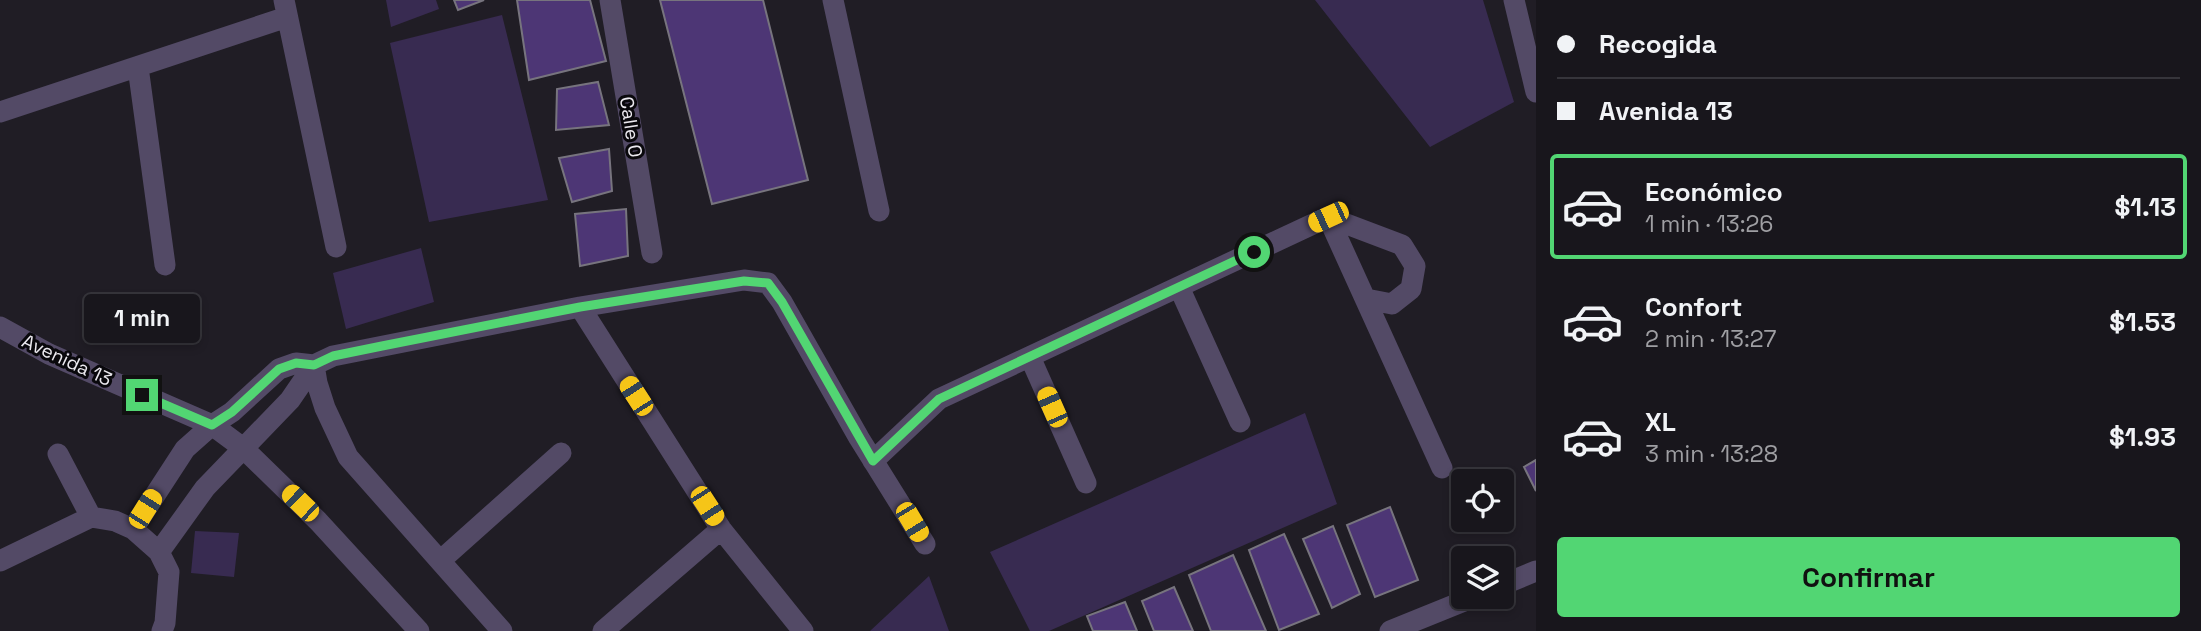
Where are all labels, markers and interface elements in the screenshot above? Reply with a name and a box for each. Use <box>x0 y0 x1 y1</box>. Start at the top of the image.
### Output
text: Recogida <box>1599 27 1717 61</box>
text: Avenida 13 <box>1599 94 1733 128</box>
street label: Calle O <box>614 95 648 159</box>
icon: car <box>1561 175 1624 238</box>
text: Económico <box>1645 175 1783 209</box>
text: $1.13 <box>2115 190 2176 224</box>
car <box>1305 199 1352 235</box>
text: 1 min · 13:26 <box>1645 209 1773 239</box>
route start <box>1238 236 1270 268</box>
icon: car <box>1561 290 1624 353</box>
text: Confort <box>1645 290 1742 324</box>
callout: 1 min <box>84 294 200 342</box>
text: 1 min <box>114 303 170 333</box>
text: $1.53 <box>2109 305 2176 339</box>
text: 2 min · 13:27 <box>1645 324 1776 354</box>
street label: Avenida 13 <box>18 328 116 392</box>
car <box>616 373 657 419</box>
route end <box>126 379 158 411</box>
car <box>1034 384 1071 430</box>
icon: car <box>1561 405 1624 468</box>
text: XL <box>1645 405 1676 439</box>
text: $1.93 <box>2109 420 2176 454</box>
text: 3 min · 13:28 <box>1645 439 1778 469</box>
map controls <box>1451 469 1514 609</box>
button: locate <box>1451 469 1514 532</box>
car <box>278 481 323 525</box>
car <box>687 483 728 529</box>
car <box>125 486 166 532</box>
car <box>893 499 932 545</box>
button: Confirmar <box>1557 537 2180 617</box>
button: layers <box>1451 546 1514 609</box>

